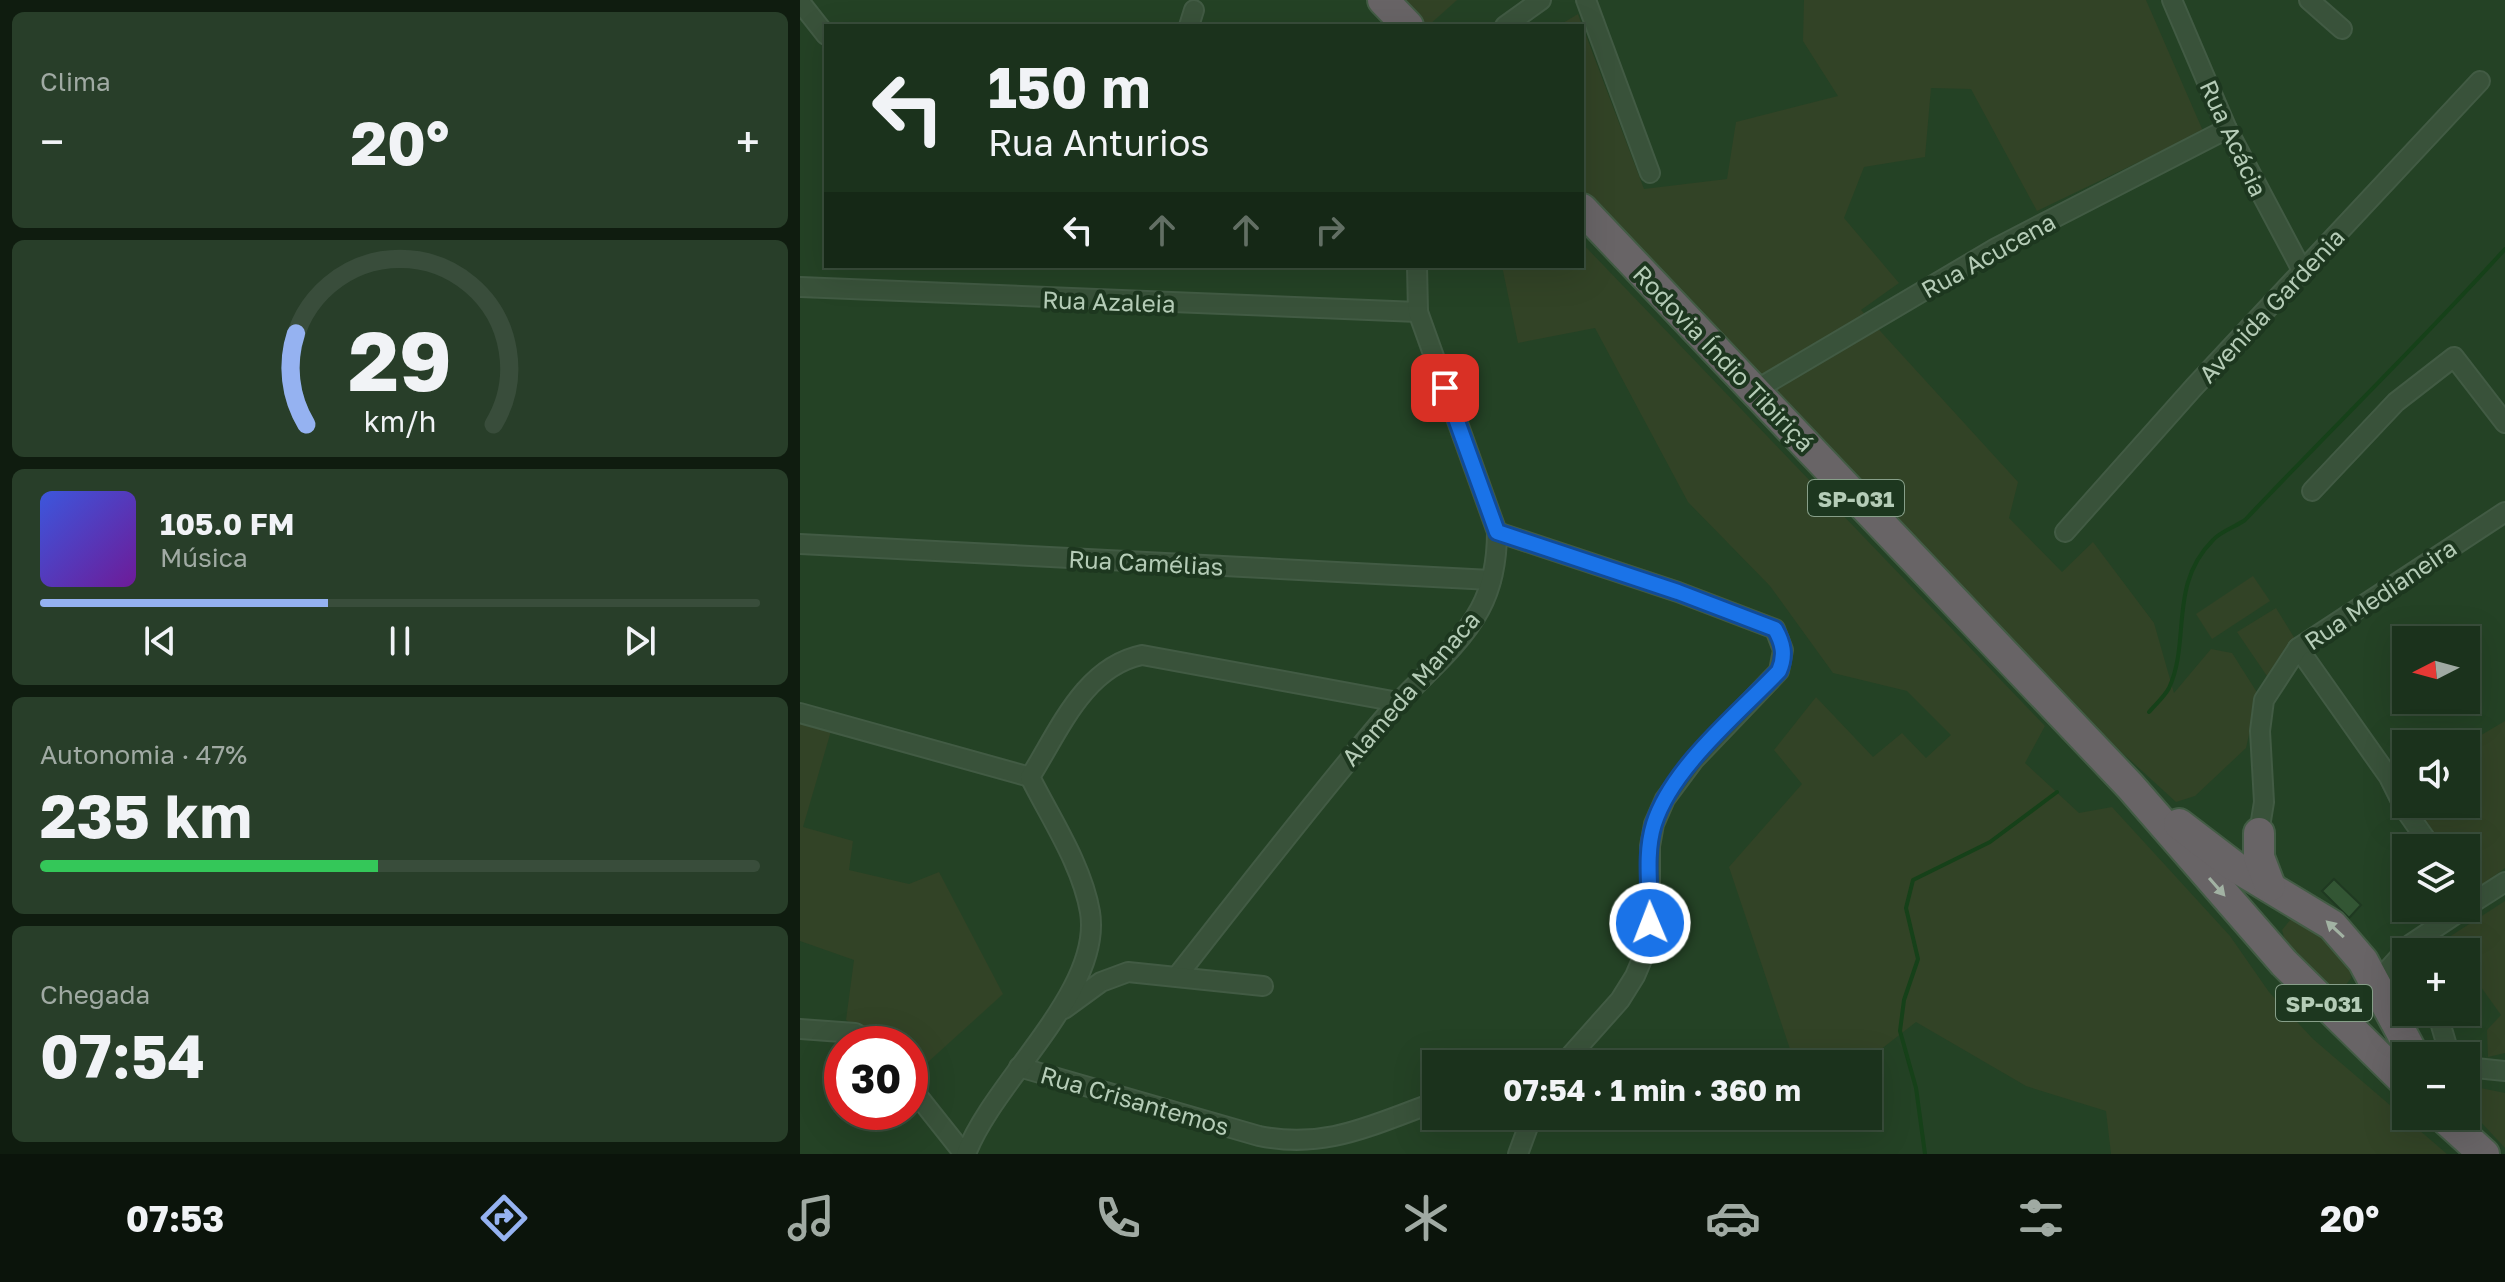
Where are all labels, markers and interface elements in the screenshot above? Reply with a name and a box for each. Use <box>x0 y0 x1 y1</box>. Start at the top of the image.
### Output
text: 150 m <box>988 53 1150 120</box>
icon: left <box>856 56 960 160</box>
text: Clima <box>40 66 111 97</box>
street label: Rua Acácia <box>2194 75 2274 201</box>
text: 20° <box>351 106 450 178</box>
text: − <box>40 115 64 168</box>
text: + <box>736 115 760 168</box>
text: Rua Anturios <box>988 121 1209 164</box>
street label: Rua Acucena <box>1916 206 2060 304</box>
icon: left <box>1056 208 1100 252</box>
icon: ahead <box>1140 208 1184 252</box>
icon: ahead <box>1224 208 1268 252</box>
icon: right <box>1308 208 1352 252</box>
street label: Avenida Gardenia <box>2192 222 2350 388</box>
street label: Rodovia Índio Tibiriçá <box>1628 259 1820 457</box>
street label: Rua Azaleia <box>1042 284 1176 318</box>
text: 29 <box>348 308 452 408</box>
pin <box>1411 354 1479 422</box>
icon: arrive <box>1423 366 1467 410</box>
text: km/h <box>364 404 436 438</box>
road number: SP-031 <box>1808 480 1904 516</box>
text: 105.0 FM <box>160 506 294 542</box>
street label: Rua Medianeira <box>2299 532 2461 656</box>
text: Música <box>160 542 248 573</box>
street label: Rua Camélias <box>1068 543 1224 581</box>
street label: Alameda Manaca <box>1335 605 1485 771</box>
icon: previous <box>138 619 182 663</box>
icon: pause <box>378 619 422 663</box>
icon: next <box>618 619 662 663</box>
north arrow <box>2392 626 2480 714</box>
map controls <box>2392 626 2480 1130</box>
button: sound <box>2392 730 2480 818</box>
text: Autonomia · 47% <box>40 739 247 770</box>
text: 235 km <box>40 779 252 851</box>
button: layers <box>2392 834 2480 922</box>
one-way arrow <box>2208 878 2226 897</box>
position arrow <box>1608 881 1692 965</box>
one-way arrow <box>2326 920 2345 938</box>
button: + <box>2392 938 2480 1026</box>
text: Chegada <box>40 979 150 1010</box>
road number: SP-031 <box>2276 985 2372 1021</box>
text: 07:54 <box>40 1019 205 1091</box>
speed limit sign: 30 <box>824 1026 928 1130</box>
button: − <box>2392 1042 2480 1130</box>
street label: Rua Crisantemos <box>1037 1059 1233 1141</box>
text: 07:54 · 1 min · 360 m <box>1503 1072 1801 1108</box>
icon: directions <box>476 1190 532 1246</box>
icon: music <box>783 1190 839 1246</box>
icon: phone <box>1090 1190 1146 1246</box>
icon: climate <box>1398 1190 1454 1246</box>
icon: car <box>1705 1190 1761 1246</box>
icon: filters <box>2013 1190 2069 1246</box>
text: 07:53 <box>126 1197 224 1240</box>
text: 20° <box>2320 1197 2379 1240</box>

